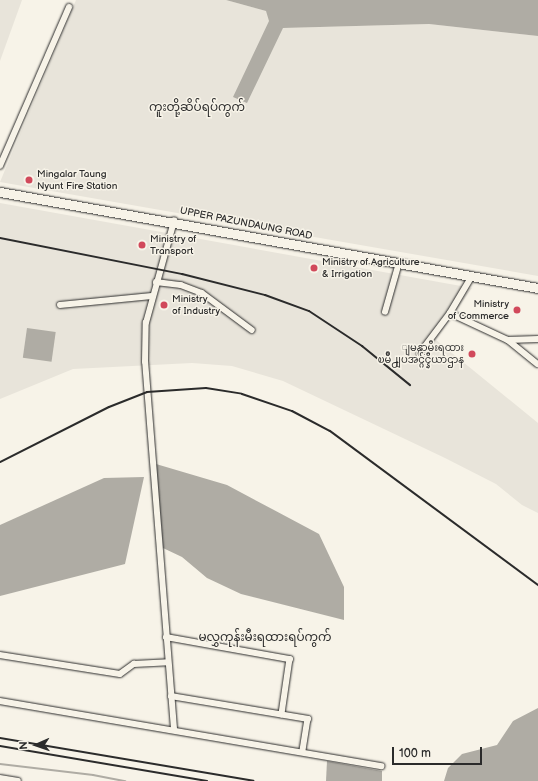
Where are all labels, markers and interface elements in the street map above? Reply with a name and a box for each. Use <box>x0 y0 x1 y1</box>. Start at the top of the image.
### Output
district label: ကူးတို့ဆိပ်ရပ်ကွက် <box>149 101 245 115</box>
place label: Mingalar Taung Nyunt Fire Station <box>37 168 118 192</box>
marker: Mingalar Taung Nyunt Fire Station <box>24 175 34 185</box>
street label: UPPER PAZUNDAUNG ROAD <box>179 205 313 243</box>
place label: Ministry of Transport <box>150 233 197 256</box>
marker: Ministry of Transport <box>137 240 147 250</box>
place label: Ministry of Agriculture & Irrigation <box>322 256 420 280</box>
marker: Ministry of Agriculture & Irrigation <box>309 263 319 273</box>
place label: Ministry of Industry <box>172 293 220 316</box>
place label: Ministry of Commerce <box>448 298 509 322</box>
marker: Ministry of Industry <box>159 300 169 310</box>
marker: Ministry of Commerce <box>512 305 522 315</box>
place label: ျမန္မာ့မီးရထား ၿမိဳ႕ျပအင္ဂ်င္နီယာဌာန <box>378 342 464 366</box>
marker: ျမန္မာ့မီးရထား ၿမိဳ႕ျပအင္ဂ်င္နီယာဌာန <box>467 349 477 359</box>
district label: မလွှကုန်းမီးရထားရပ်ကွက် <box>198 631 332 645</box>
north arrow <box>16 725 56 765</box>
scale bar <box>394 739 484 765</box>
text: N <box>17 741 30 750</box>
text: 100 m <box>399 746 431 761</box>

